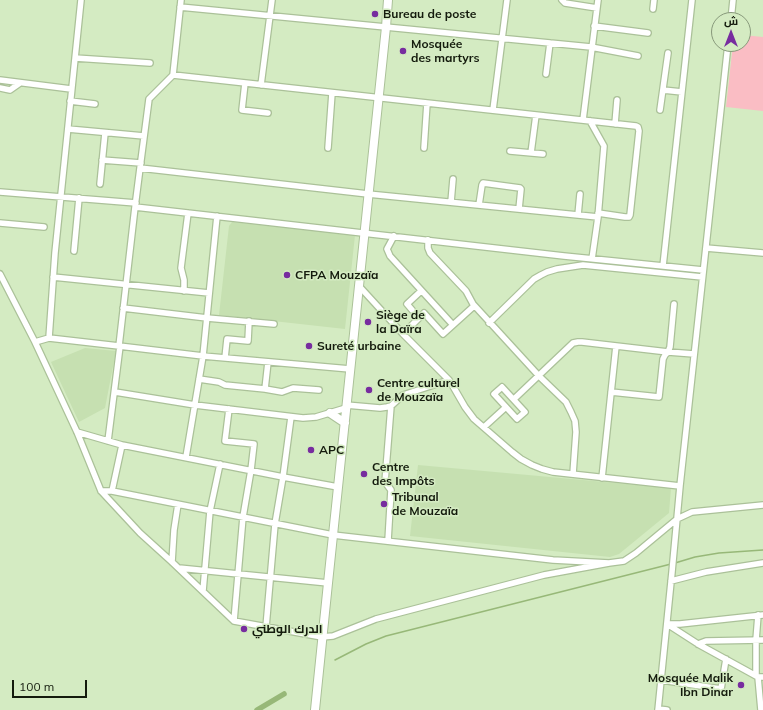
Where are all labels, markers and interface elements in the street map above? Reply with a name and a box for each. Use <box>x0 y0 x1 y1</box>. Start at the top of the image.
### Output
place label: Bureau de poste <box>383 7 476 21</box>
marker: Bureau de poste <box>370 9 380 19</box>
north arrow <box>711 12 751 52</box>
text: ش <box>724 14 738 28</box>
place label: Mosquée des martyrs <box>411 37 479 65</box>
marker: Mosquée des martyrs <box>398 46 408 56</box>
place label: CFPA Mouzaïa <box>295 268 378 282</box>
marker: CFPA Mouzaïa <box>282 270 292 280</box>
place label: Siège de la Daïra <box>376 308 425 336</box>
marker: Siège de la Daïra <box>363 317 373 327</box>
place label: Sureté urbaine <box>317 339 401 353</box>
marker: Sureté urbaine <box>304 341 314 351</box>
place label: Centre culturel de Mouzaïa <box>377 376 460 404</box>
marker: Centre culturel de Mouzaïa <box>364 385 374 395</box>
place label: APC <box>319 443 344 457</box>
marker: APC <box>306 445 316 455</box>
place label: Centre des Impôts <box>372 460 435 488</box>
marker: Centre des Impôts <box>359 469 369 479</box>
place label: Tribunal de Mouzaïa <box>392 490 458 518</box>
marker: Tribunal de Mouzaïa <box>379 499 389 509</box>
place label: الدرك الوطني <box>252 622 323 636</box>
marker: الدرك الوطني <box>239 624 249 634</box>
place label: Mosquée Malik Ibn Dinar <box>648 671 733 699</box>
scale bar <box>14 672 89 698</box>
text: 100 m <box>19 679 54 694</box>
marker: Mosquée Malik Ibn Dinar <box>736 680 746 690</box>

